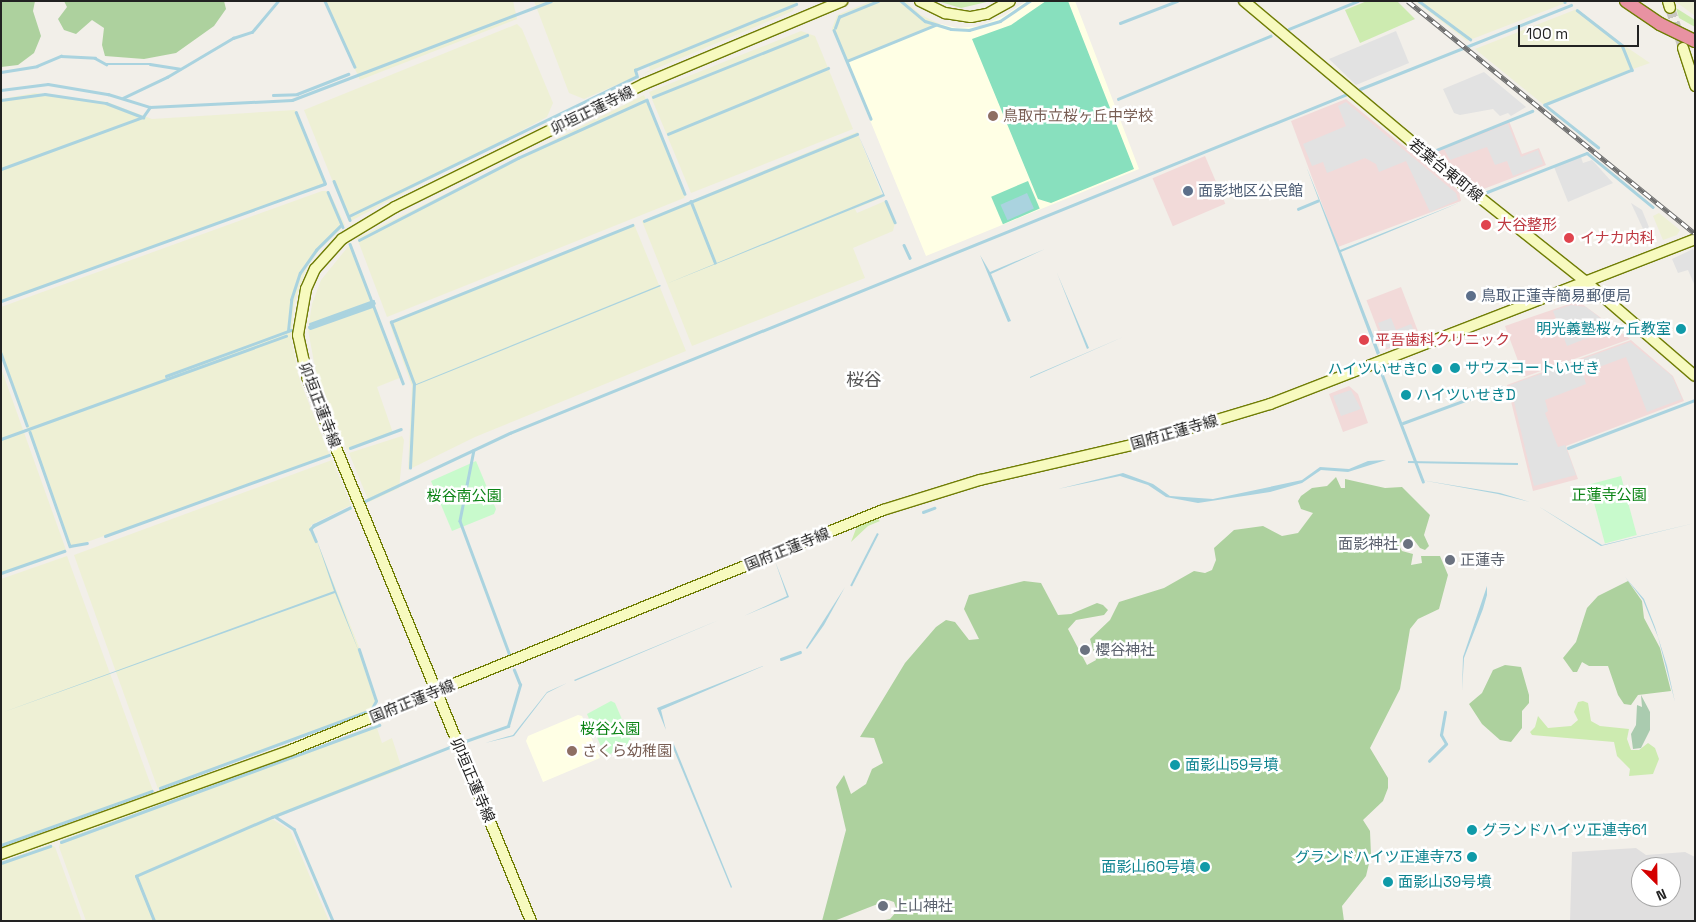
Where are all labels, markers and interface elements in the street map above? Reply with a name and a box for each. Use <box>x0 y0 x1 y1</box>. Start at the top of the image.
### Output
scale bar <box>1521 15 1642 47</box>
text: 100 m <box>1526 24 1568 43</box>
street label: 卯垣正蓮寺線 <box>548 82 636 138</box>
place label: 鳥取市立桜ヶ丘中学校 <box>1003 107 1153 125</box>
marker: 鳥取市立桜ヶ丘中学校 <box>987 110 999 122</box>
street label: 若葉台東町線 <box>1405 135 1487 205</box>
place label: 面影地区公民館 <box>1198 182 1303 200</box>
marker: 面影地区公民館 <box>1182 185 1194 197</box>
place label: 大谷整形 <box>1497 216 1557 234</box>
marker: 大谷整形 <box>1479 218 1493 232</box>
place label: イナカ内科 <box>1580 229 1655 247</box>
marker: イナカ内科 <box>1562 231 1576 245</box>
place label: 鳥取正蓮寺簡易郵便局 <box>1481 287 1631 305</box>
marker: 鳥取正蓮寺簡易郵便局 <box>1465 290 1477 302</box>
place label: 明光義塾桜ヶ丘教室 <box>1536 320 1671 338</box>
marker: 明光義塾桜ヶ丘教室 <box>1675 323 1687 335</box>
place label: 平吾歯科クリニック <box>1375 331 1510 349</box>
marker: 平吾歯科クリニック <box>1357 333 1371 347</box>
place label: サウスコートいせき <box>1465 359 1600 377</box>
street label: 卯垣正蓮寺線 <box>295 360 345 450</box>
place label: ハイツいせきC <box>1327 360 1427 378</box>
marker: サウスコートいせき <box>1449 362 1461 374</box>
marker: ハイツいせきC <box>1431 363 1443 375</box>
district label: 桜谷 <box>846 369 882 391</box>
place label: ハイツいせきD <box>1416 386 1516 404</box>
marker: ハイツいせきD <box>1400 389 1412 401</box>
street label: 国府正蓮寺線 <box>1128 411 1220 453</box>
park label: 正蓮寺公園 <box>1572 486 1646 504</box>
park label: 桜谷南公園 <box>427 487 501 505</box>
street label: 国府正蓮寺線 <box>742 524 832 574</box>
place label: 面影神社 <box>1338 535 1398 553</box>
marker: 面影神社 <box>1402 538 1414 550</box>
place label: 正蓮寺 <box>1460 551 1505 569</box>
marker: 正蓮寺 <box>1444 554 1456 566</box>
place label: 櫻谷神社 <box>1095 641 1155 659</box>
marker: 櫻谷神社 <box>1079 644 1091 656</box>
street label: 国府正蓮寺線 <box>367 676 457 726</box>
park label: 桜谷公園 <box>580 720 640 738</box>
street label: 卯垣正蓮寺線 <box>447 735 499 825</box>
place label: さくら幼稚園 <box>582 742 672 760</box>
marker: さくら幼稚園 <box>566 745 578 757</box>
place label: 面影山59号墳 <box>1185 756 1278 774</box>
marker: 面影山59号墳 <box>1169 759 1181 771</box>
place label: グランドハイツ正連寺61 <box>1482 821 1647 839</box>
marker: グランドハイツ正連寺61 <box>1466 824 1478 836</box>
place label: グランドハイツ正連寺73 <box>1294 848 1462 866</box>
marker: グランドハイツ正連寺73 <box>1466 851 1478 863</box>
north arrow <box>1631 857 1681 907</box>
place label: 面影山60号墳 <box>1101 858 1195 876</box>
marker: 面影山60号墳 <box>1199 861 1211 873</box>
place label: 面影山39号墳 <box>1398 873 1491 891</box>
marker: 面影山39号墳 <box>1382 876 1394 888</box>
text: N <box>1654 885 1669 905</box>
place label: 上山神社 <box>893 897 953 915</box>
marker: 上山神社 <box>877 900 889 912</box>

